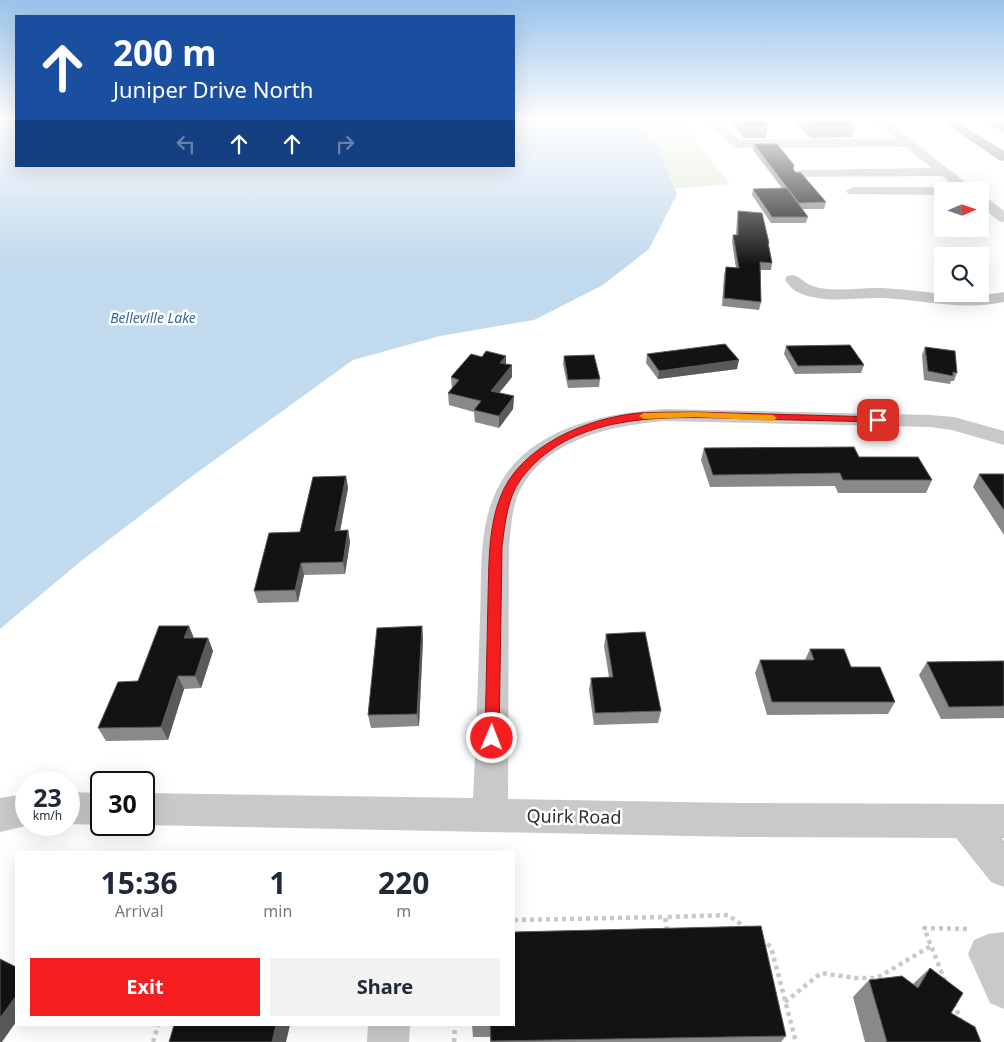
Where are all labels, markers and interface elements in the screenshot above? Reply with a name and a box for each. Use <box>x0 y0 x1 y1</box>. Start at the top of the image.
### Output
text: 200 m <box>113 29 216 76</box>
icon: ahead <box>30 35 95 100</box>
text: Juniper Drive North <box>113 74 313 104</box>
icon: left <box>172 130 200 158</box>
icon: ahead <box>225 130 253 158</box>
icon: ahead <box>278 130 306 158</box>
icon: right <box>331 130 359 158</box>
north arrow <box>934 182 989 238</box>
map controls <box>934 182 989 302</box>
button: search <box>934 247 989 302</box>
water label: Belleville Lake <box>110 308 196 327</box>
pin <box>857 399 899 441</box>
icon: arrive <box>864 406 892 434</box>
position arrow <box>465 711 517 763</box>
speed limit sign: 30 <box>90 771 155 836</box>
text: 23 <box>33 780 62 814</box>
street label: Quirk Road <box>526 803 622 829</box>
text: km/h <box>33 807 62 824</box>
text: 15:36 <box>101 862 178 903</box>
text: 1 <box>269 862 286 903</box>
text: 220 <box>378 862 429 903</box>
text: Arrival <box>115 900 164 922</box>
text: min <box>263 900 292 922</box>
text: m <box>396 900 411 922</box>
button: Exit <box>30 958 260 1016</box>
button: Share <box>270 958 500 1016</box>

